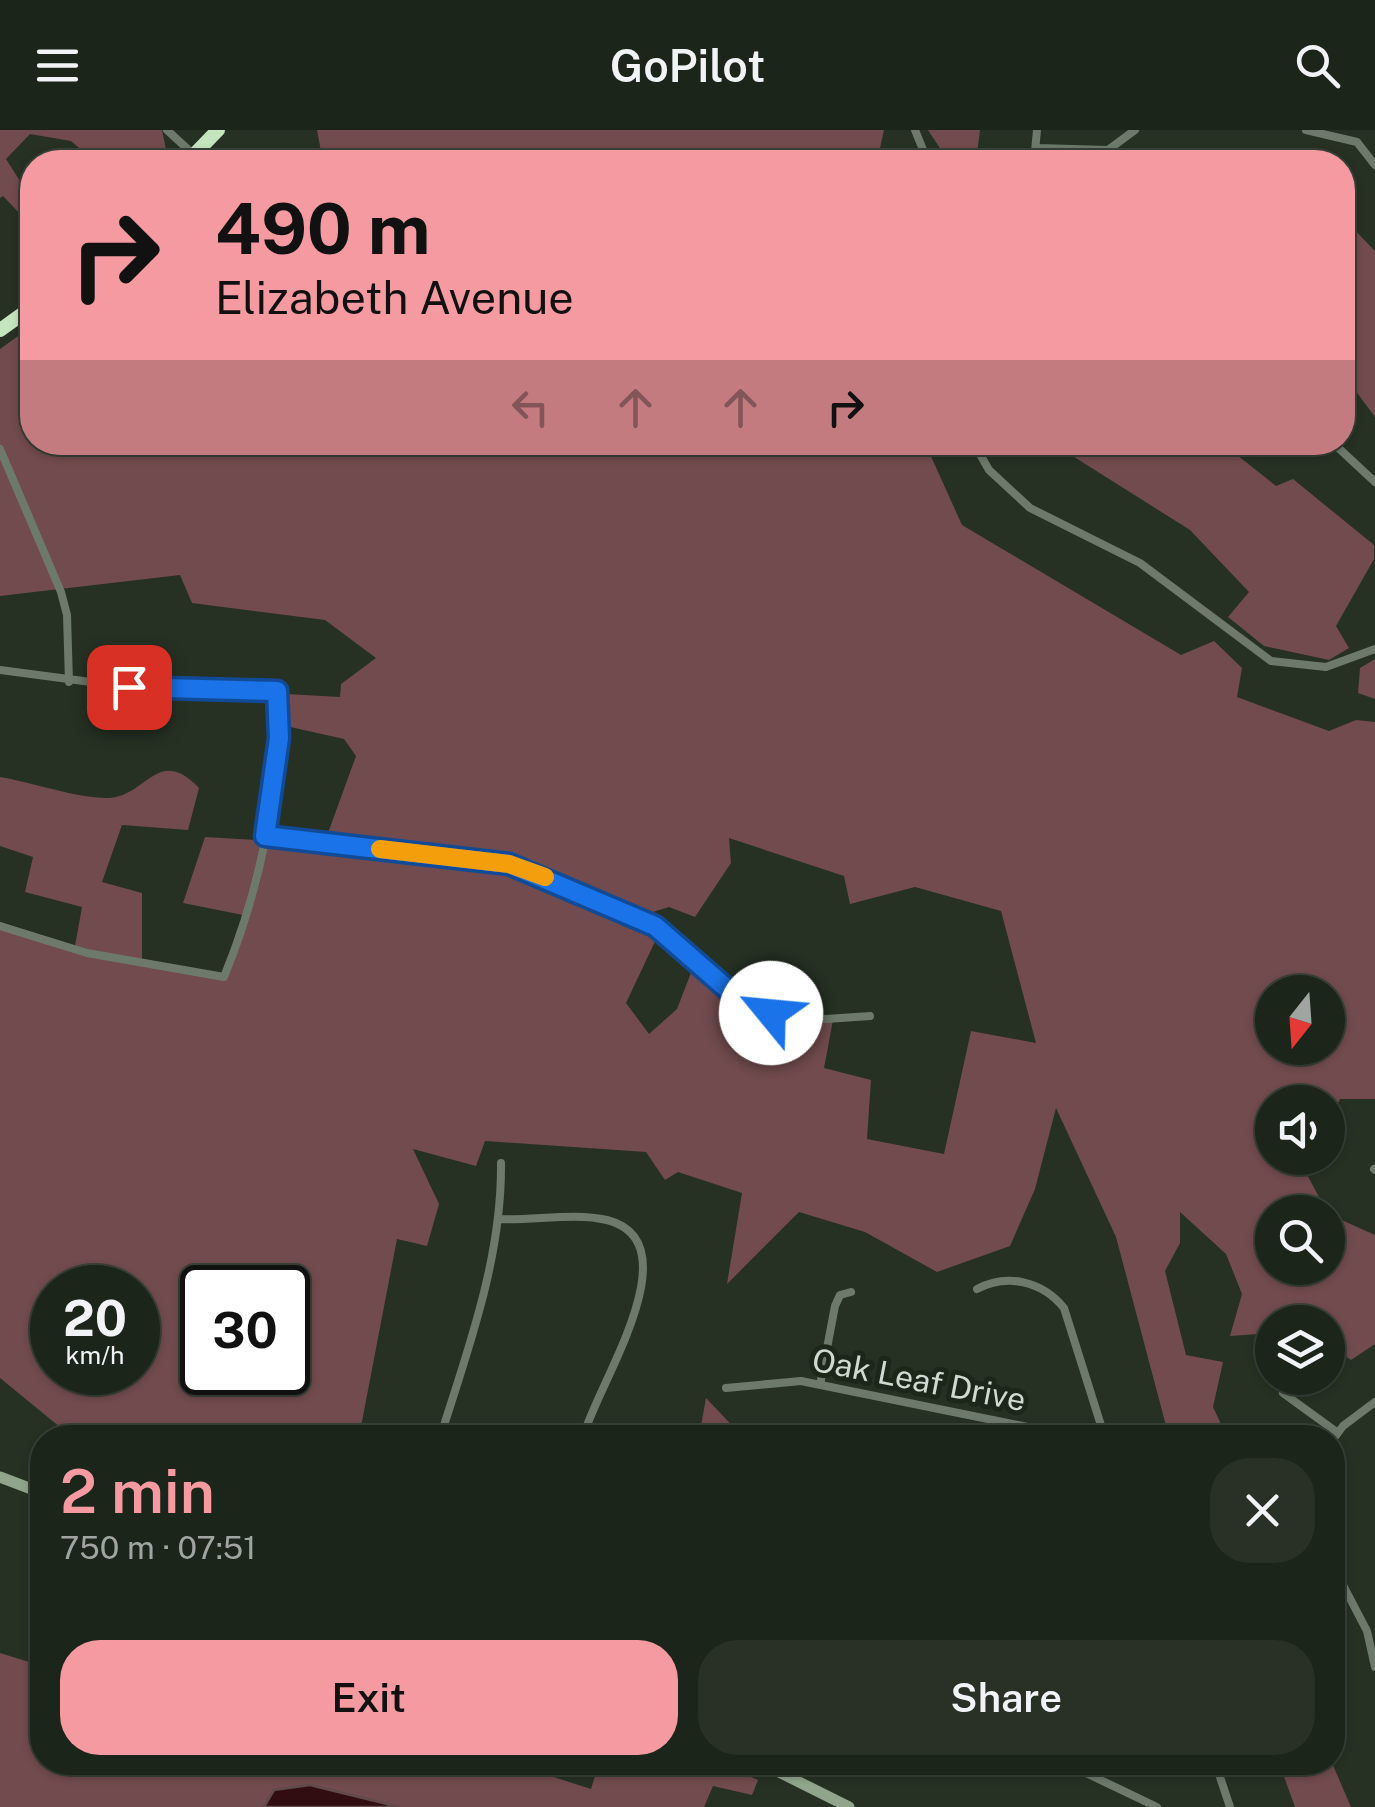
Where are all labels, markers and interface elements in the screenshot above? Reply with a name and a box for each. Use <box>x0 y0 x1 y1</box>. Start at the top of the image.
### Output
icon: menu <box>30 38 85 93</box>
icon: search <box>1290 38 1345 93</box>
text: GoPilot <box>610 39 765 92</box>
text: 490 m <box>215 187 430 270</box>
icon: right <box>50 190 180 320</box>
text: Elizabeth Avenue <box>215 271 574 324</box>
icon: left <box>503 380 558 435</box>
icon: ahead <box>608 380 663 435</box>
icon: ahead <box>713 380 768 435</box>
icon: right <box>818 380 873 435</box>
pin <box>87 645 172 730</box>
icon: arrive <box>102 660 157 715</box>
position arrow <box>719 961 823 1065</box>
north arrow <box>1255 975 1345 1065</box>
map controls <box>1255 975 1345 1395</box>
button: sound <box>1255 1085 1345 1175</box>
button: search <box>1255 1195 1345 1285</box>
speed limit sign: 30 <box>180 1265 310 1395</box>
text: 20 <box>63 1288 127 1347</box>
button: layers <box>1255 1305 1345 1395</box>
text: km/h <box>66 1340 124 1370</box>
street label: Oak Leaf Drive <box>809 1341 1029 1418</box>
text: 2 min <box>60 1456 215 1527</box>
button: close <box>1210 1458 1315 1563</box>
text: 750 m · 07:51 <box>60 1529 256 1566</box>
button: Exit <box>60 1640 678 1755</box>
button: Share <box>698 1640 1315 1755</box>

